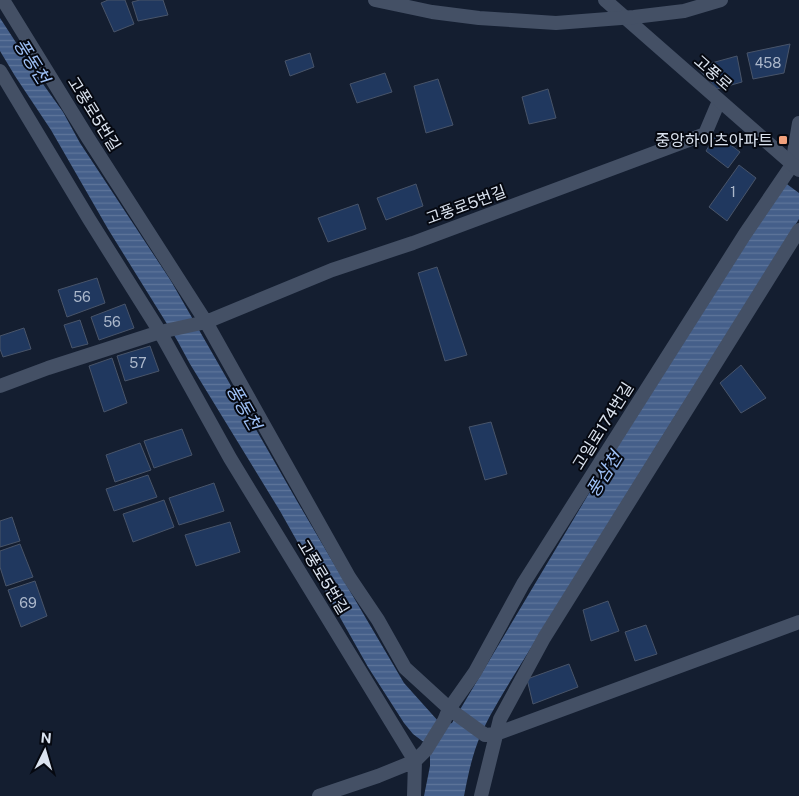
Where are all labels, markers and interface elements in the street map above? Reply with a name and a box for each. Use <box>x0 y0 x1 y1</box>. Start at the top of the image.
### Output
water label: 풍동천 <box>10 34 55 90</box>
street label: 고풍로 <box>690 51 736 95</box>
house number: 458 <box>755 55 781 71</box>
street label: 고풍로5번길 <box>64 73 124 155</box>
place label: 중앙하이츠아파트 <box>655 131 773 150</box>
marker: 중앙하이츠아파트 <box>777 134 789 146</box>
street label: 고풍로5번길 <box>423 182 509 228</box>
house number: 1 <box>730 184 736 200</box>
house number: 56 <box>73 289 91 305</box>
house number: 56 <box>103 314 121 330</box>
house number: 57 <box>129 355 147 371</box>
street label: 고일로174번길 <box>569 379 637 473</box>
water label: 풍동천 <box>222 380 267 436</box>
water label: 풍삼천 <box>582 445 627 501</box>
street label: 고풍로5번길 <box>293 536 353 618</box>
house number: 69 <box>19 595 37 611</box>
north arrow <box>20 726 70 776</box>
text: N <box>40 730 52 746</box>

